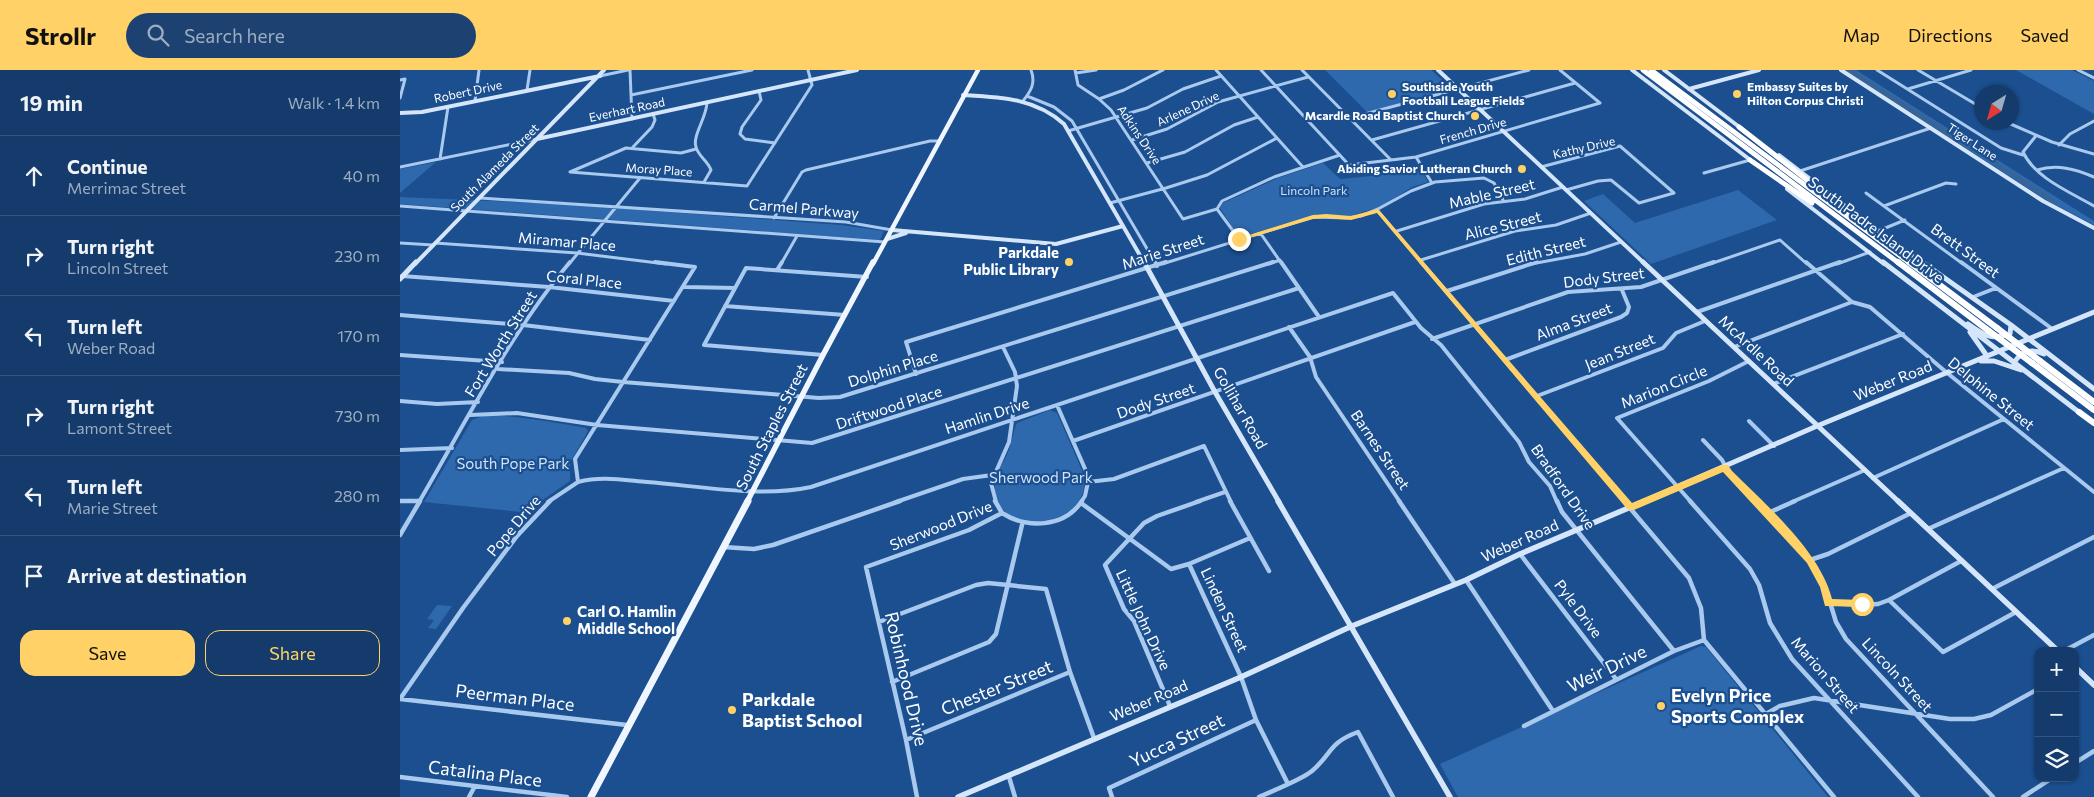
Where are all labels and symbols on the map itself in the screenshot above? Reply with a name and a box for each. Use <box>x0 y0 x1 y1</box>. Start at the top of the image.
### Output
street label: Robert Drive <box>432 77 503 105</box>
place label: Southside Youth Football League Fields <box>1402 79 1525 107</box>
place label: Embassy Suites by Hilton Corpus Christi <box>1747 79 1864 107</box>
north arrow <box>1974 85 2019 130</box>
street label: Arlene Drive <box>1154 88 1221 129</box>
marker: Southside Youth Football League Fields <box>1386 88 1398 100</box>
marker: Embassy Suites by Hilton Corpus Christi <box>1731 88 1743 100</box>
street label: Everhart Road <box>588 94 666 124</box>
street label: Adkins Drive <box>1115 102 1165 167</box>
place label: Mcardle Road Baptist Church <box>1305 108 1465 122</box>
marker: Mcardle Road Baptist Church <box>1469 110 1481 122</box>
street label: French Drive <box>1438 114 1508 146</box>
street label: South Alameda Street <box>447 120 541 214</box>
street label: Tiger Lane <box>1945 120 2000 163</box>
street label: Kathy Drive <box>1551 133 1616 161</box>
street label: Moray Place <box>625 160 693 178</box>
place label: Abiding Savior Lutheran Church <box>1337 161 1512 175</box>
marker: Abiding Savior Lutheran Church <box>1516 163 1528 175</box>
street label: South Padre Island Drive <box>1805 172 1948 286</box>
street label: Mable Street <box>1447 174 1537 212</box>
park label: Lincoln Park <box>1280 183 1348 197</box>
street label: Carmel Parkway <box>748 194 860 222</box>
street label: Alice Street <box>1462 207 1543 243</box>
street label: Brett Street <box>1928 219 2004 281</box>
street label: Miramar Place <box>517 228 617 254</box>
route end <box>1228 228 1251 251</box>
street label: Marie Street <box>1119 229 1206 273</box>
street label: Edith Street <box>1504 231 1587 269</box>
place label: Parkdale Public Library <box>963 243 1060 278</box>
marker: Parkdale Public Library <box>1063 256 1075 268</box>
street label: Dody Street <box>1562 263 1646 291</box>
street label: Coral Place <box>545 266 623 292</box>
street label: Fort Worth Street <box>460 287 540 400</box>
street label: Alma Street <box>1533 298 1614 344</box>
street label: McArdle Road <box>1715 311 1798 390</box>
street label: Jean Street <box>1582 329 1657 373</box>
street label: Dolphin Place <box>846 346 940 390</box>
street label: Delphine Street <box>1945 353 2038 434</box>
street label: Weber Road <box>1851 356 1934 404</box>
street label: South Staples Street <box>732 360 811 493</box>
street label: Marion Circle <box>1618 361 1709 412</box>
street label: Gollihar Road <box>1210 363 1272 452</box>
street label: Dody Street <box>1114 378 1197 422</box>
street label: Driftwood Place <box>833 381 944 433</box>
street label: Hamlin Drive <box>942 393 1031 437</box>
street label: Barnes Street <box>1348 406 1414 493</box>
street label: Bradford Drive <box>1528 440 1600 533</box>
park label: South Pope Park <box>457 454 569 472</box>
park label: Sherwood Park <box>989 468 1093 486</box>
street label: Pope Drive <box>483 491 544 559</box>
street label: Sherwood Drive <box>887 496 994 554</box>
street label: Weber Road <box>1478 515 1561 565</box>
street label: Linden Street <box>1197 564 1252 655</box>
street label: Little John Drive <box>1113 566 1175 673</box>
street label: Pyle Drive <box>1551 576 1606 641</box>
route start <box>1851 593 1874 616</box>
place label: Carl O. Hamlin Middle School <box>577 602 676 637</box>
street label: Robinhood Drive <box>881 610 933 748</box>
marker: Carl O. Hamlin Middle School <box>561 615 573 627</box>
street label: Marion Street <box>1788 633 1864 716</box>
street label: Lincoln Street <box>1859 633 1937 715</box>
street label: Weir Drive <box>1563 640 1650 697</box>
street label: Chester Street <box>938 655 1056 719</box>
street label: Weber Road <box>1107 676 1190 725</box>
street label: Peerman Place <box>454 679 576 715</box>
place label: Evelyn Price Sports Complex <box>1671 684 1804 727</box>
place label: Parkdale Baptist School <box>742 688 862 731</box>
marker: Evelyn Price Sports Complex <box>1655 700 1667 712</box>
marker: Parkdale Baptist School <box>726 704 738 716</box>
street label: Yucca Street <box>1126 709 1228 772</box>
street label: Catalina Place <box>427 755 543 791</box>

